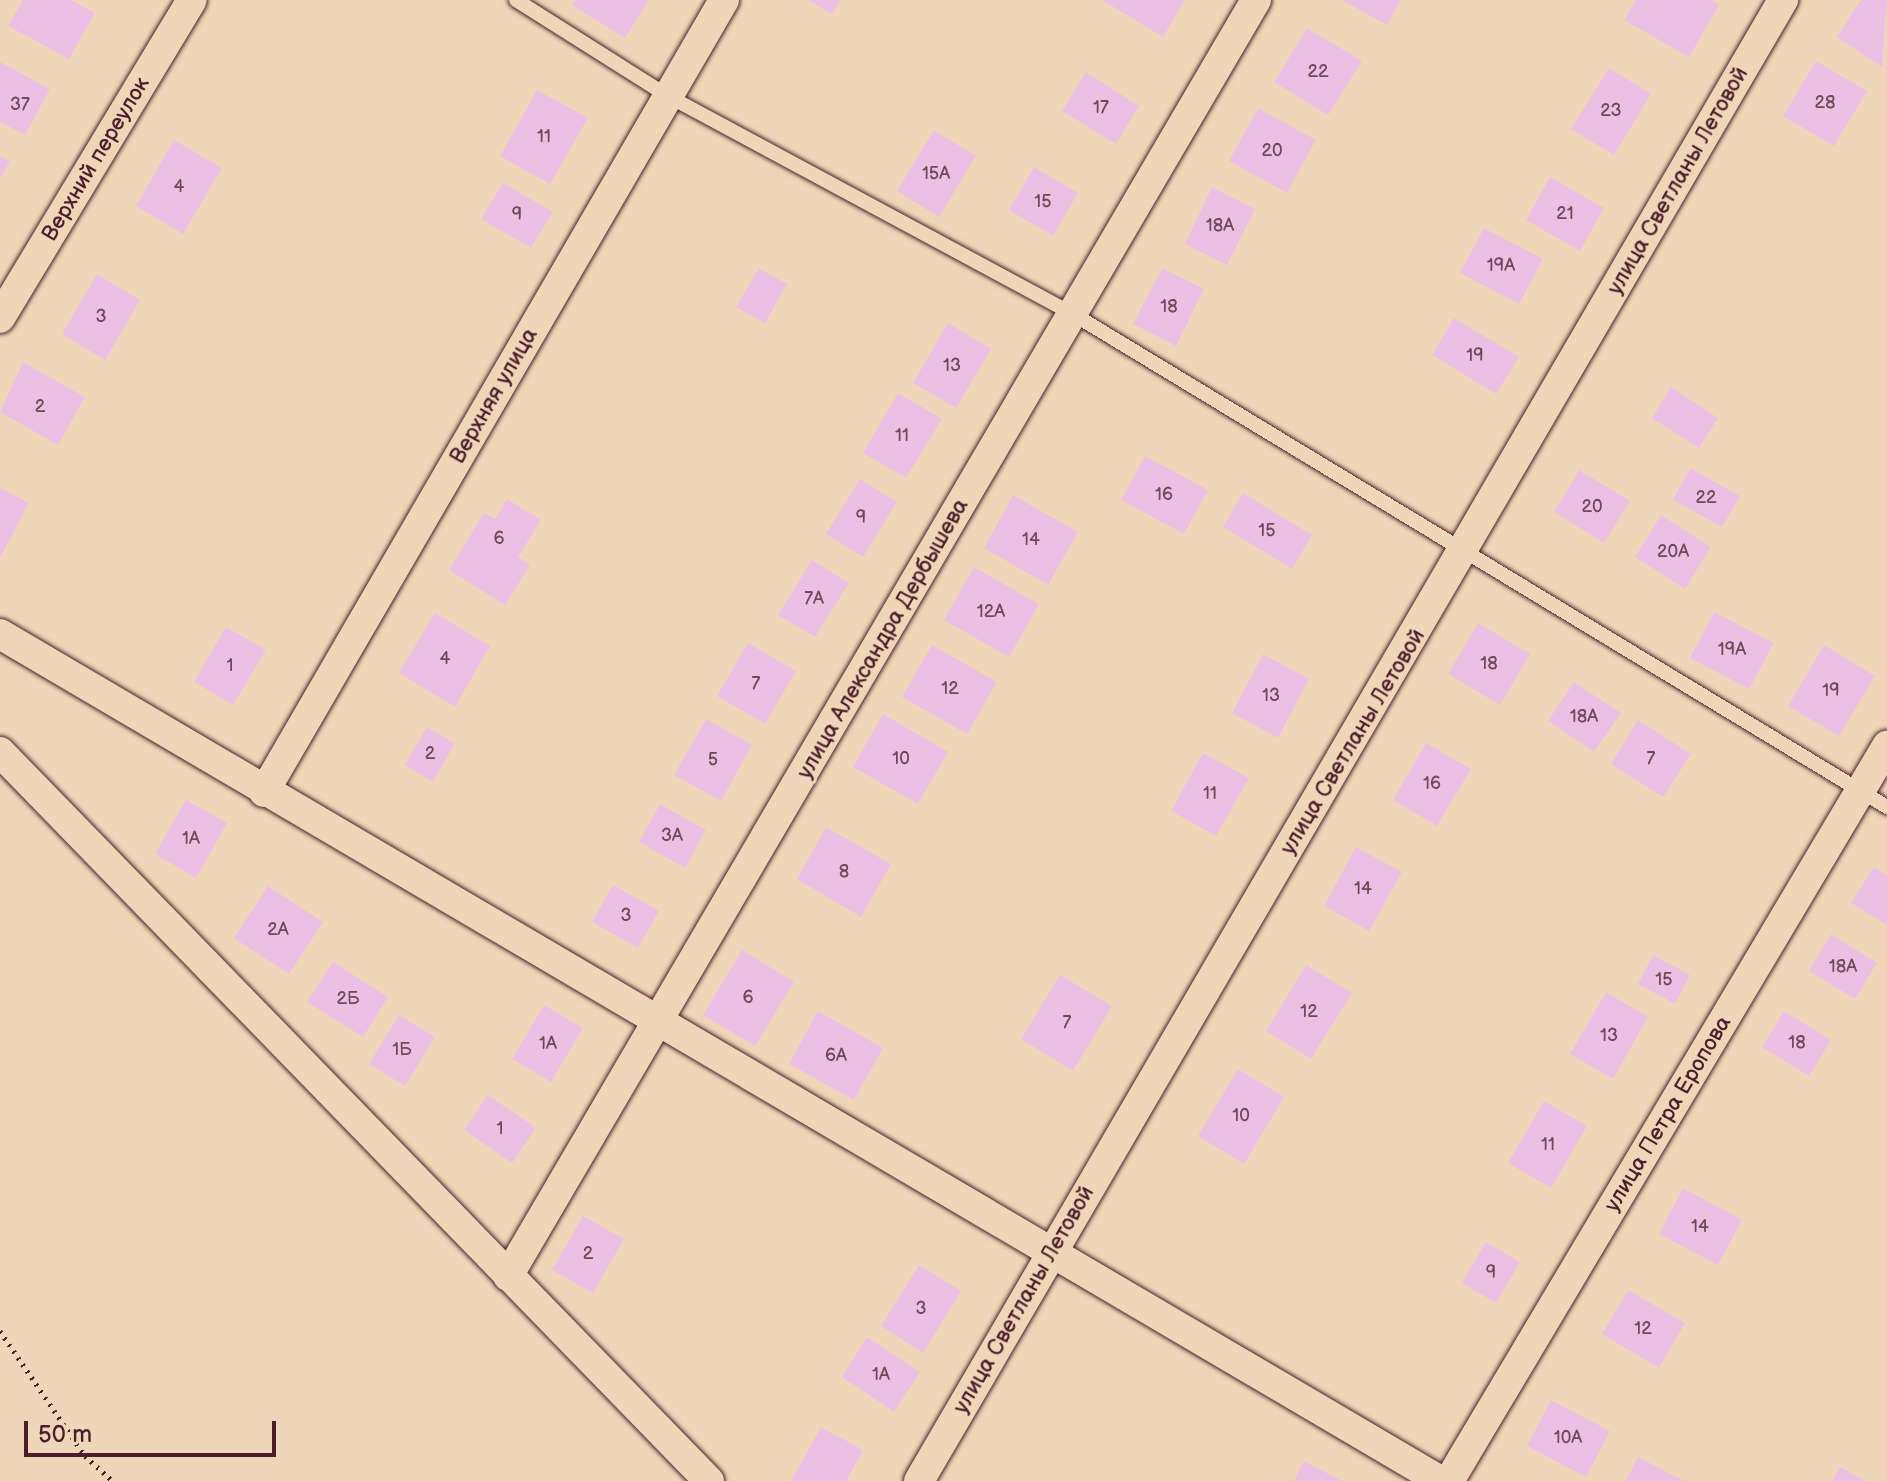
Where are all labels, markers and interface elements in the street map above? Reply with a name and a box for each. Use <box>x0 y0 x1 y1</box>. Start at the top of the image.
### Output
house number: 22 <box>1307 61 1329 83</box>
street label: улица Светланы Летовой <box>1602 62 1754 300</box>
street label: Верхний переулок <box>37 72 155 246</box>
house number: 28 <box>1814 92 1836 114</box>
house number: 37 <box>10 94 30 116</box>
house number: 17 <box>1093 97 1109 119</box>
house number: 23 <box>1600 100 1622 122</box>
house number: 11 <box>537 126 551 148</box>
house number: 20 <box>1261 140 1283 162</box>
house number: 15А <box>922 163 950 185</box>
house number: 4 <box>174 176 184 198</box>
house number: 15 <box>1034 191 1052 213</box>
house number: 21 <box>1556 203 1574 225</box>
house number: 9 <box>512 204 522 226</box>
house number: 18А <box>1206 215 1234 237</box>
house number: 19А <box>1487 255 1515 277</box>
house number: 18 <box>1160 296 1178 318</box>
house number: 3 <box>95 306 107 328</box>
street label: Верхняя улица <box>445 324 543 468</box>
house number: 19 <box>1466 345 1484 367</box>
house number: 13 <box>943 355 961 377</box>
house number: 2 <box>35 396 45 418</box>
house number: 11 <box>895 425 909 447</box>
house number: 16 <box>1155 484 1173 506</box>
house number: 22 <box>1695 487 1717 509</box>
street label: улица Александра Дербышева <box>792 494 974 784</box>
house number: 20 <box>1581 496 1603 518</box>
house number: 9 <box>856 507 866 529</box>
house number: 15 <box>1258 520 1276 542</box>
house number: 6 <box>494 528 504 550</box>
house number: 14 <box>1022 529 1040 551</box>
house number: 20А <box>1657 541 1689 563</box>
house number: 7А <box>804 588 824 610</box>
house number: 12А <box>977 601 1005 623</box>
street label: улица Светланы Летовой <box>1275 624 1431 860</box>
house number: 19А <box>1718 639 1746 661</box>
house number: 4 <box>440 648 450 670</box>
house number: 18 <box>1480 653 1498 675</box>
house number: 1 <box>227 655 233 677</box>
house number: 7 <box>752 673 760 695</box>
house number: 12 <box>941 678 959 700</box>
house number: 19 <box>1822 680 1840 702</box>
house number: 13 <box>1262 685 1280 707</box>
house number: 18А <box>1570 706 1598 728</box>
house number: 2 <box>425 743 435 765</box>
house number: 10 <box>892 748 910 770</box>
house number: 7 <box>1647 748 1655 770</box>
house number: 5 <box>708 749 718 771</box>
house number: 16 <box>1423 773 1441 795</box>
house number: 11 <box>1203 783 1217 805</box>
house number: 3А <box>661 825 683 847</box>
house number: 1А <box>182 828 200 850</box>
house number: 8 <box>839 861 849 883</box>
house number: 14 <box>1354 878 1372 900</box>
house number: 3 <box>620 905 632 927</box>
house number: 2А <box>267 919 289 941</box>
house number: 18А <box>1829 956 1857 978</box>
house number: 15 <box>1655 969 1673 991</box>
house number: 6 <box>743 987 753 1009</box>
house number: 2Б <box>336 988 360 1010</box>
house number: 12 <box>1300 1001 1318 1023</box>
street label: улица Петра Еропова <box>1599 1011 1737 1217</box>
house number: 7 <box>1063 1012 1071 1034</box>
house number: 13 <box>1600 1025 1618 1047</box>
house number: 18 <box>1788 1032 1806 1054</box>
house number: 1А <box>539 1033 557 1055</box>
house number: 1Б <box>392 1039 412 1061</box>
house number: 6А <box>825 1045 847 1067</box>
house number: 10 <box>1232 1105 1250 1127</box>
house number: 1 <box>497 1118 503 1140</box>
house number: 11 <box>1541 1134 1555 1156</box>
street label: улица Светланы Летовой <box>948 1181 1100 1419</box>
house number: 14 <box>1691 1216 1709 1238</box>
house number: 2 <box>583 1243 593 1265</box>
house number: 9 <box>1486 1262 1496 1284</box>
house number: 3 <box>915 1298 927 1320</box>
house number: 12 <box>1634 1318 1652 1340</box>
house number: 1А <box>872 1364 890 1386</box>
scale bar <box>28 1405 280 1455</box>
text: 50 m <box>38 1420 92 1449</box>
house number: 10А <box>1554 1427 1582 1449</box>

